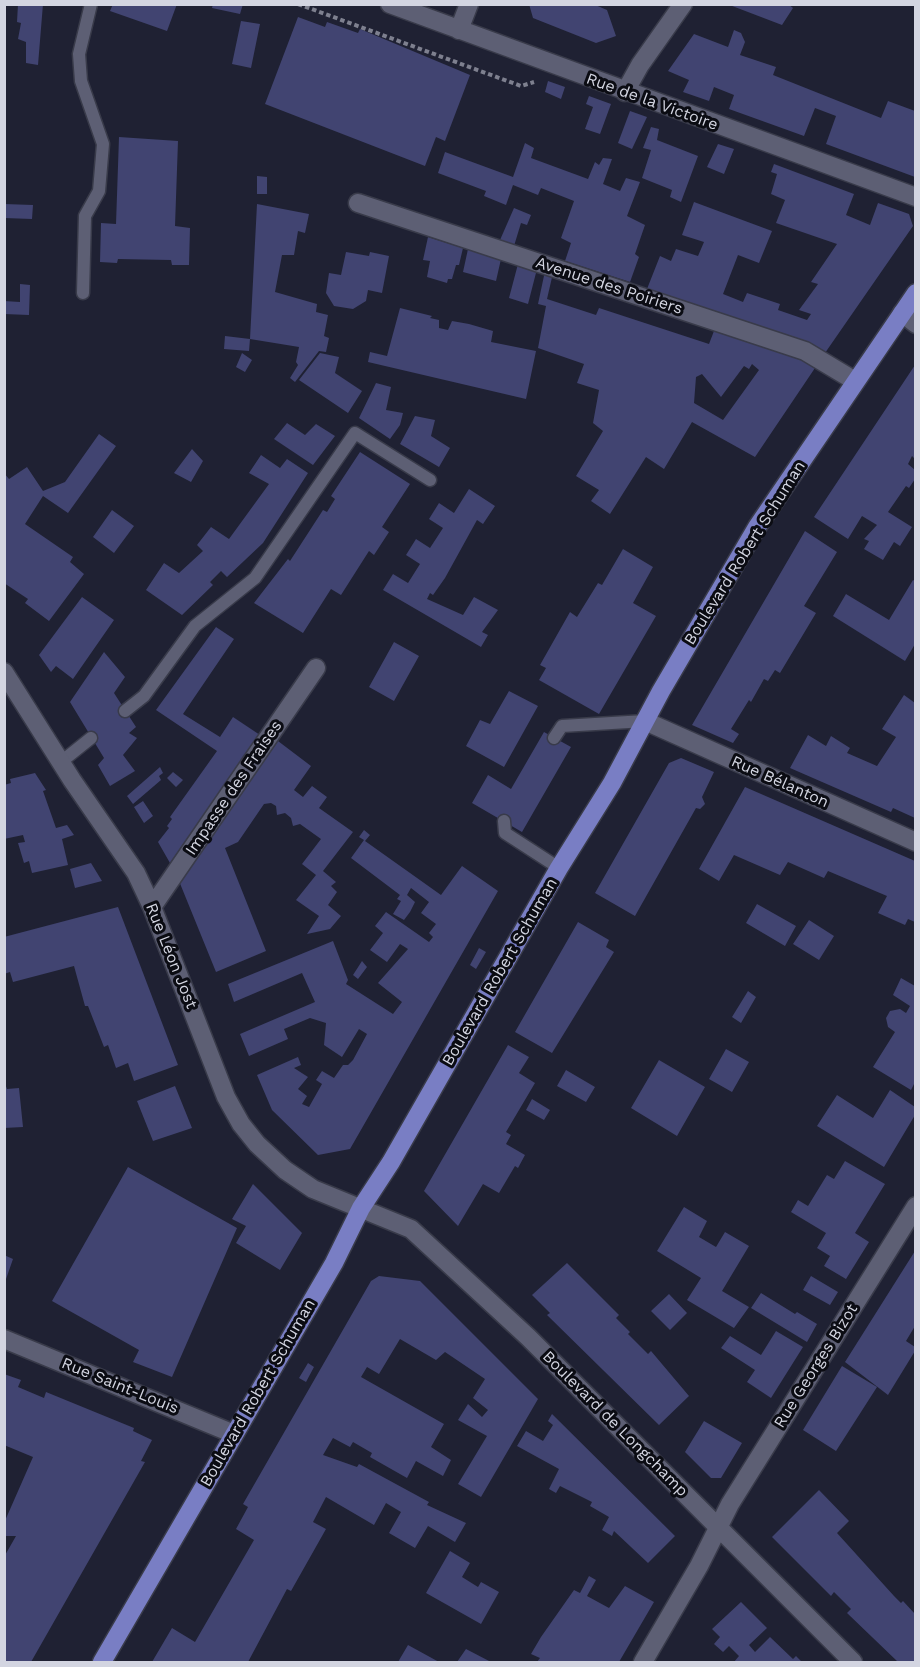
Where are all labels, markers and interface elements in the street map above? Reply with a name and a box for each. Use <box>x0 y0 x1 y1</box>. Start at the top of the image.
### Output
street label: Rue de la Victoire <box>584 69 720 135</box>
street label: Avenue des Poiriers <box>533 253 685 319</box>
street label: Boulevard Robert Schuman <box>680 457 810 649</box>
street label: Impasse des Fraises <box>182 717 286 859</box>
street label: Rue Bélanton <box>728 752 832 812</box>
street label: Boulevard Robert Schuman <box>438 875 562 1069</box>
street label: Rue Léon Jost <box>141 900 201 1012</box>
street label: Boulevard Robert Schuman <box>196 1296 320 1490</box>
street label: Rue Georges Bizot <box>770 1300 862 1432</box>
street label: Boulevard de Longchamp <box>538 1347 692 1501</box>
street label: Rue Saint-Louis <box>59 1354 181 1418</box>

